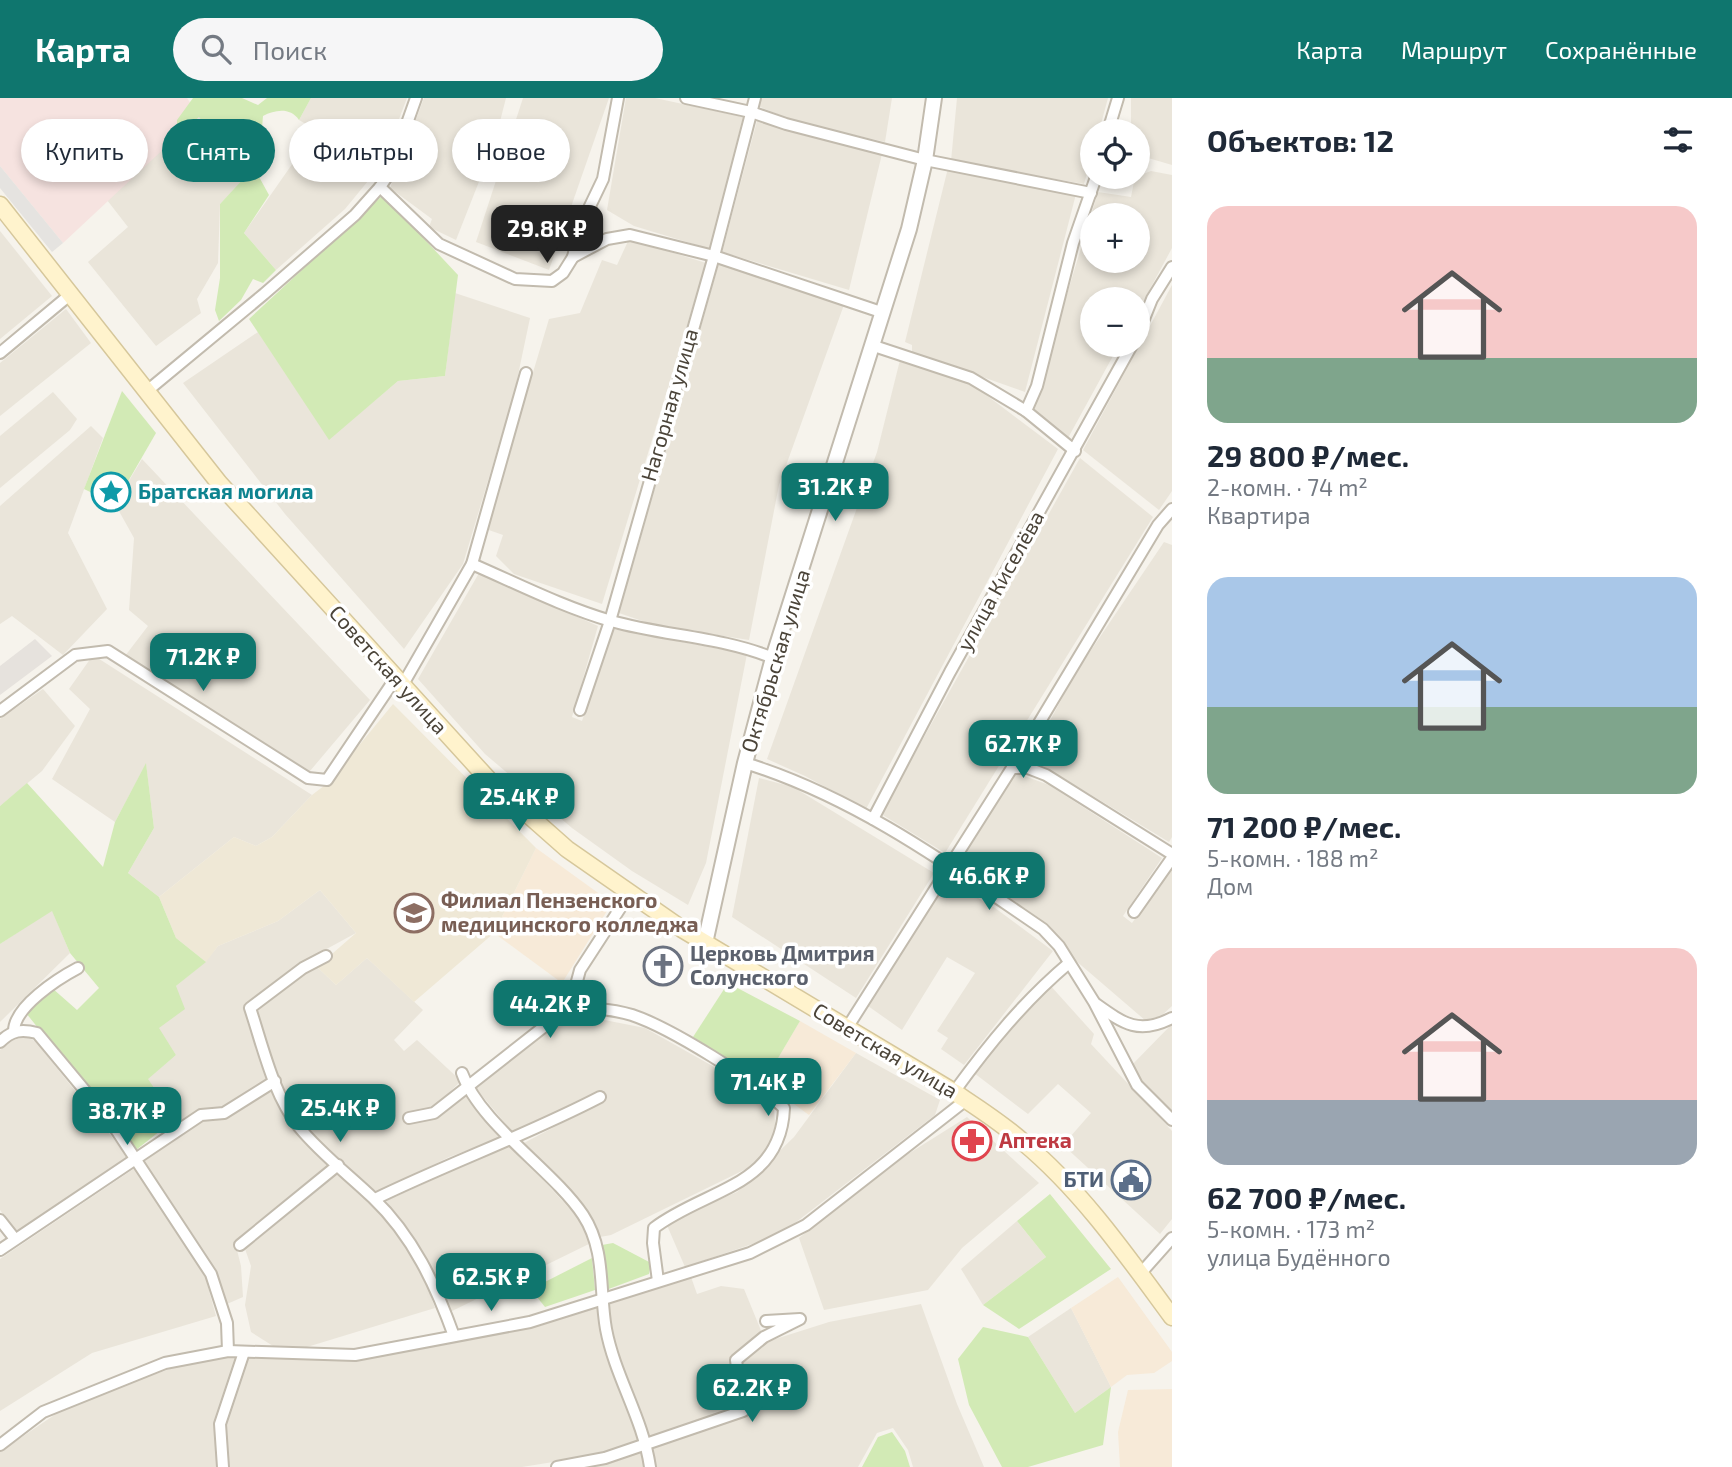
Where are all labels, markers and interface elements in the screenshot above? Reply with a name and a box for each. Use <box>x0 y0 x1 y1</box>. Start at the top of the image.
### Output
search box <box>173 18 663 81</box>
text: Карта <box>35 29 131 69</box>
icon: search <box>197 30 235 68</box>
text: Поиск <box>253 34 327 65</box>
text: Карта <box>1296 35 1363 64</box>
text: Маршрут <box>1401 35 1507 64</box>
text: Сохранённые <box>1545 35 1697 64</box>
chip: Купить <box>21 119 148 182</box>
chip: Снять <box>162 119 275 182</box>
chip: Фильтры <box>289 119 438 182</box>
chip: Новое <box>452 119 570 182</box>
map controls <box>1080 119 1150 357</box>
button: locate <box>1080 119 1150 189</box>
icon: filters <box>1659 121 1697 159</box>
text: Объектов: 12 <box>1207 122 1394 158</box>
button: + <box>1080 203 1150 273</box>
pin: 29.8K ₽ <box>482 206 612 265</box>
text: 29.8K ₽ <box>507 214 587 242</box>
icon: home <box>1389 252 1515 378</box>
button: − <box>1080 287 1150 357</box>
street label: Нагорная улица <box>635 325 703 484</box>
text: 29 800 ₽/мес. <box>1207 437 1409 473</box>
pin: 31.2K ₽ <box>770 464 900 523</box>
place icon: Братская могила <box>90 471 132 513</box>
text: 31.2K ₽ <box>798 472 872 500</box>
text: 2-комн. · 74 m² <box>1207 473 1368 501</box>
place label: Братская могила <box>138 478 314 503</box>
text: Квартира <box>1207 501 1311 529</box>
street label: улица Киселёва <box>951 506 1049 655</box>
street label: Октябрьская улица <box>735 566 815 755</box>
street label: Советская улица <box>324 600 453 739</box>
icon: home <box>1389 623 1515 749</box>
pin: 71.2K ₽ <box>138 634 268 693</box>
text: 71.2K ₽ <box>166 642 240 670</box>
pin: 62.7K ₽ <box>958 720 1088 780</box>
text: 62.7K ₽ <box>985 729 1061 757</box>
pin: 25.4K ₽ <box>454 774 584 833</box>
text: 25.4K ₽ <box>479 782 559 810</box>
text: 71 200 ₽/мес. <box>1207 808 1401 844</box>
text: 5-комн. · 188 m² <box>1207 844 1378 872</box>
pin: 46.6K ₽ <box>924 852 1054 912</box>
text: 46.6K ₽ <box>949 861 1029 889</box>
text: Дом <box>1207 872 1253 900</box>
place label: Филиал Пензенского медицинского колледжа <box>441 887 699 936</box>
school or university icon: Филиал Пензенского медицинского колледжа <box>393 892 435 934</box>
place label: Церковь Дмитрия Солунского <box>690 940 875 989</box>
church icon: Церковь Дмитрия Солунского <box>642 945 684 987</box>
pin: 44.2K ₽ <box>485 981 615 1040</box>
text: 44.2K ₽ <box>509 989 591 1017</box>
icon: home <box>1389 994 1515 1120</box>
street label: Советская улица <box>808 997 963 1104</box>
pin: 71.4K ₽ <box>703 1058 833 1118</box>
text: 71.4K ₽ <box>730 1067 806 1095</box>
pin: 25.4K ₽ <box>275 1084 405 1144</box>
pin: 38.7K ₽ <box>62 1088 192 1147</box>
text: 25.4K ₽ <box>300 1093 380 1121</box>
text: 38.7K ₽ <box>88 1096 166 1124</box>
pharmacy icon: Аптека <box>951 1120 993 1162</box>
place label: Аптека <box>999 1127 1072 1152</box>
public building icon: БТИ <box>1110 1159 1152 1201</box>
place label: БТИ <box>1063 1166 1104 1191</box>
text: 62 700 ₽/мес. <box>1207 1179 1406 1215</box>
text: 5-комн. · 173 m² <box>1207 1215 1375 1243</box>
text: улица Будённого <box>1207 1243 1391 1271</box>
pin: 62.5K ₽ <box>426 1254 556 1313</box>
text: 62.5K ₽ <box>452 1262 530 1290</box>
pin: 62.2K ₽ <box>687 1364 817 1424</box>
text: 62.2K ₽ <box>713 1373 791 1401</box>

